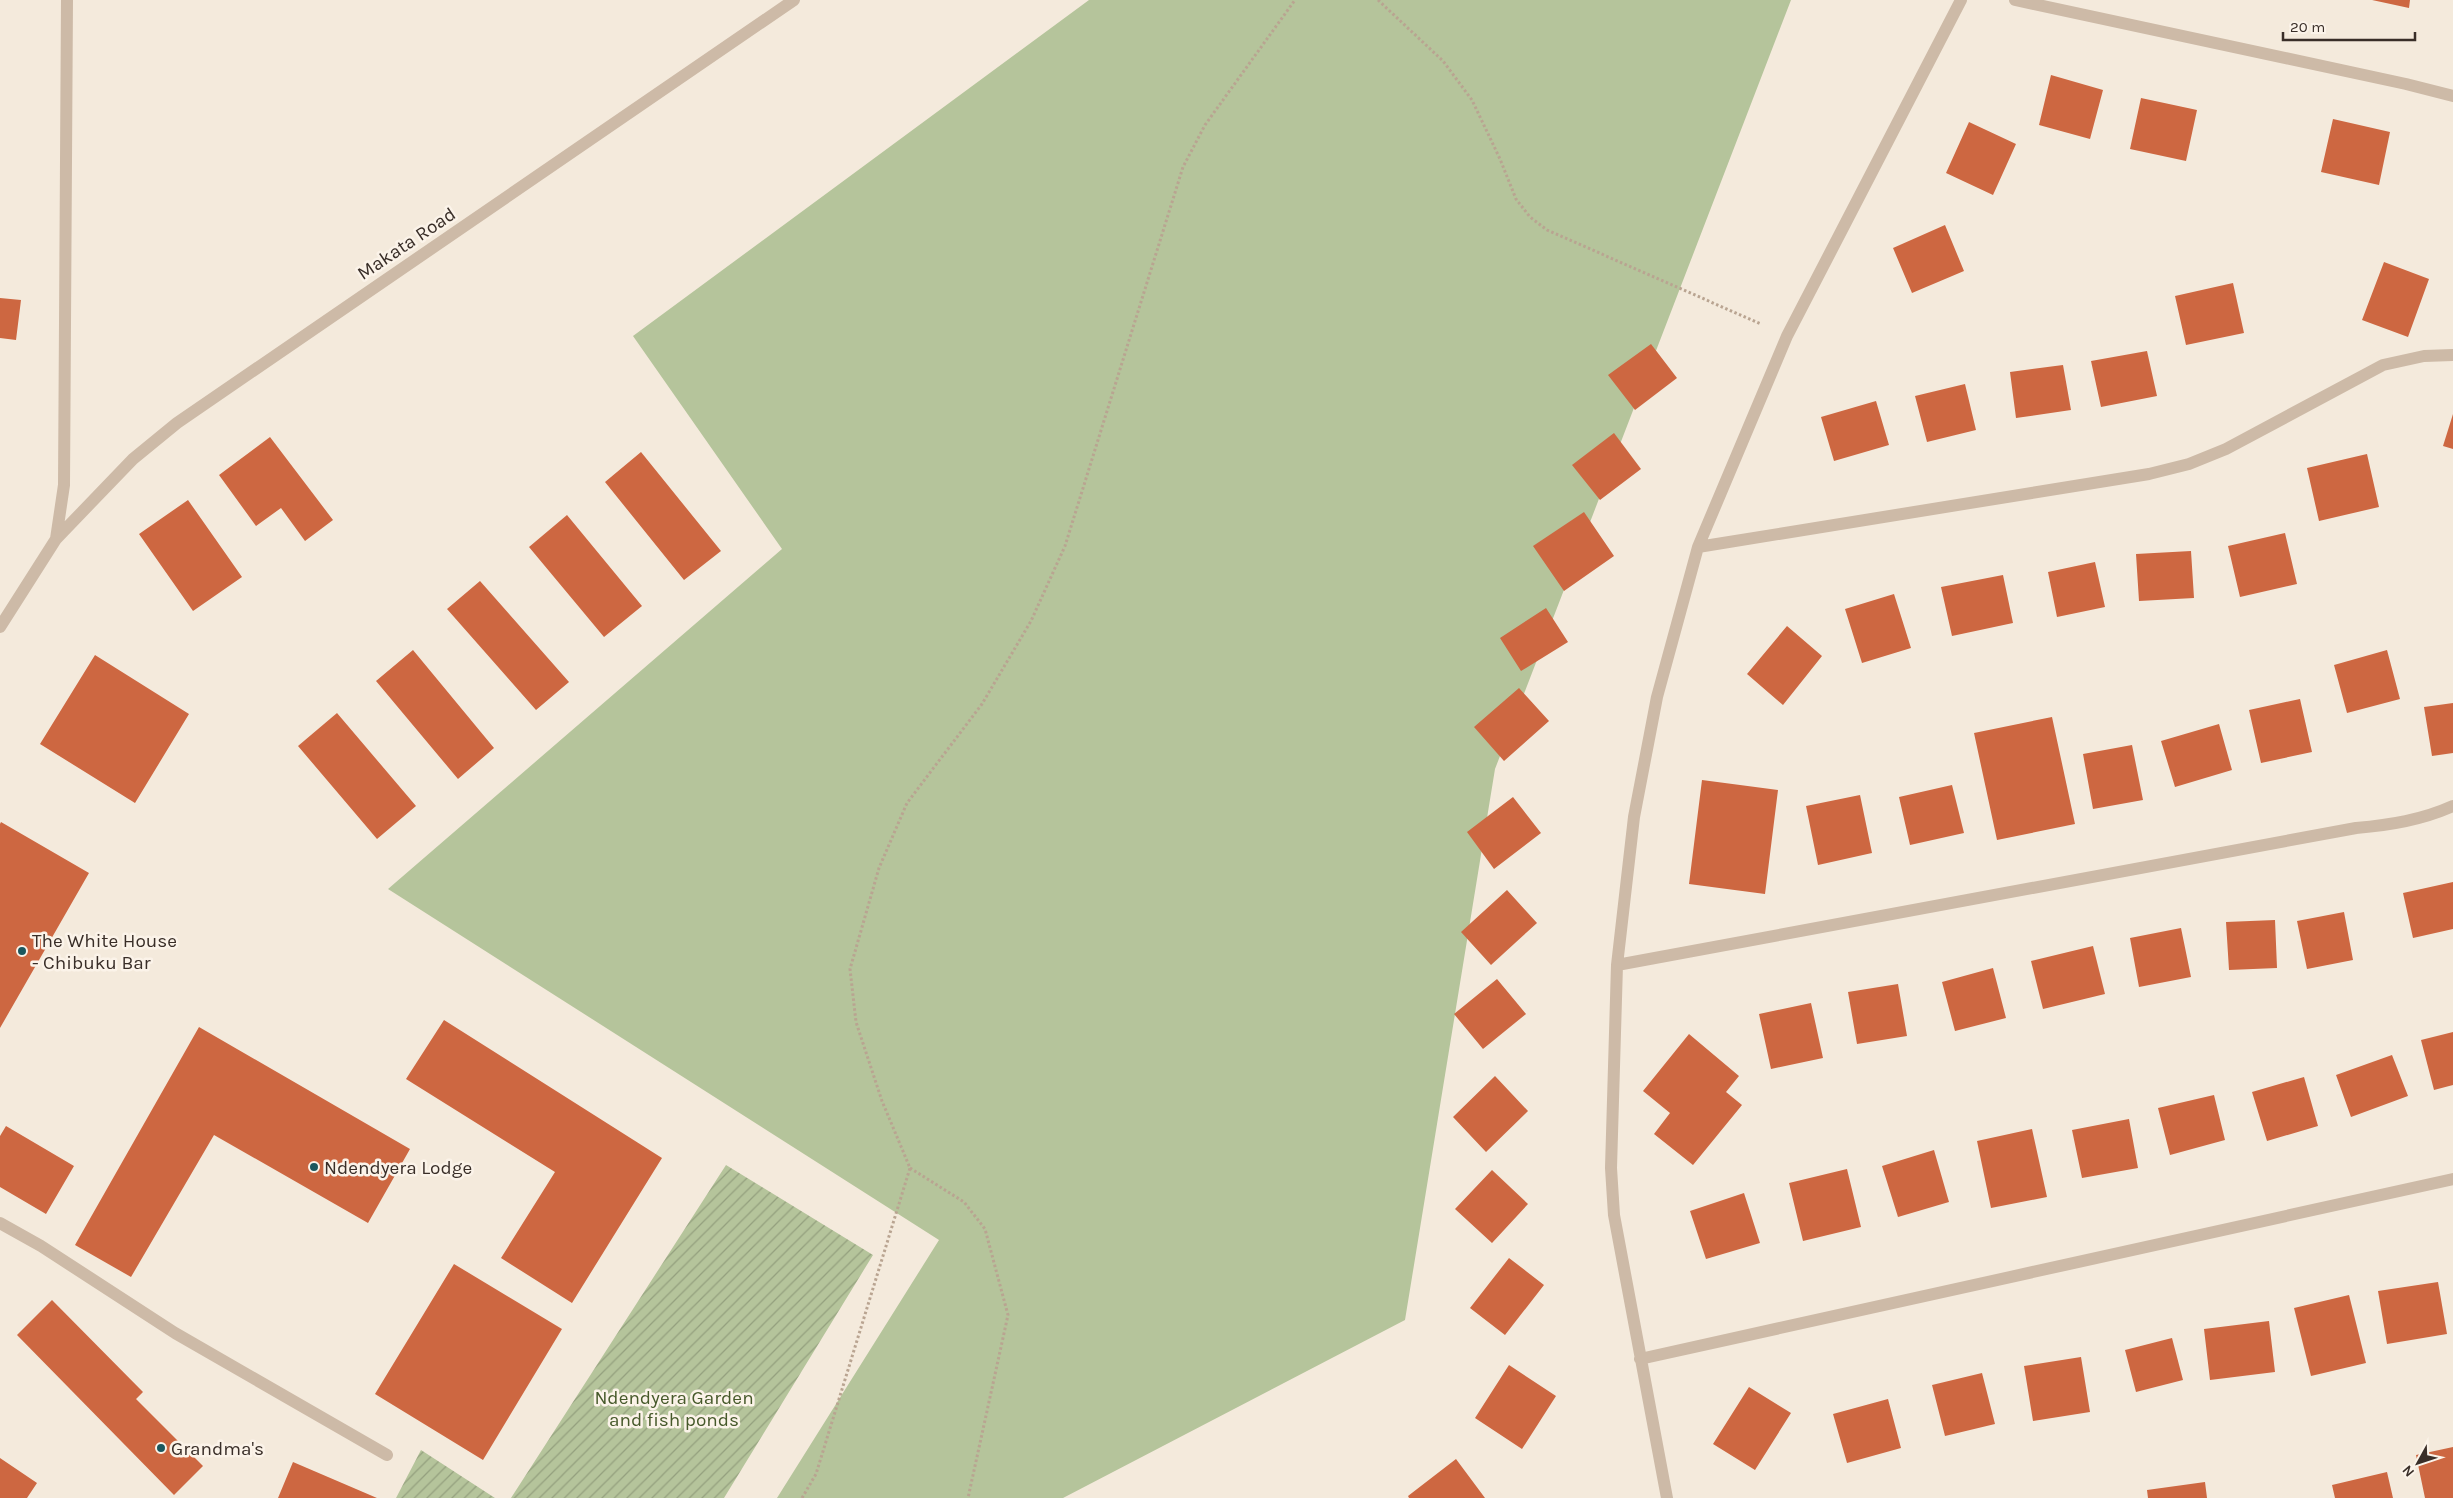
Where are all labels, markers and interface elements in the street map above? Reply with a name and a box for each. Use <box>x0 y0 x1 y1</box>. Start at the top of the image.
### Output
scale bar <box>2283 10 2416 42</box>
text: 20 m <box>2290 18 2325 36</box>
street label: Makata Road <box>353 203 460 285</box>
place label: The White House - Chibuku Bar <box>32 930 177 974</box>
marker: The White House - Chibuku Bar <box>16 945 28 957</box>
place label: Ndendyera Lodge <box>324 1157 472 1179</box>
marker: Ndendyera Lodge <box>308 1161 320 1173</box>
park label: Ndendyera Garden and fish ponds <box>594 1387 754 1431</box>
place label: Grandma's <box>171 1438 264 1460</box>
north arrow <box>2393 1438 2443 1488</box>
marker: Grandma's <box>155 1442 167 1454</box>
text: N <box>2399 1462 2418 1480</box>

